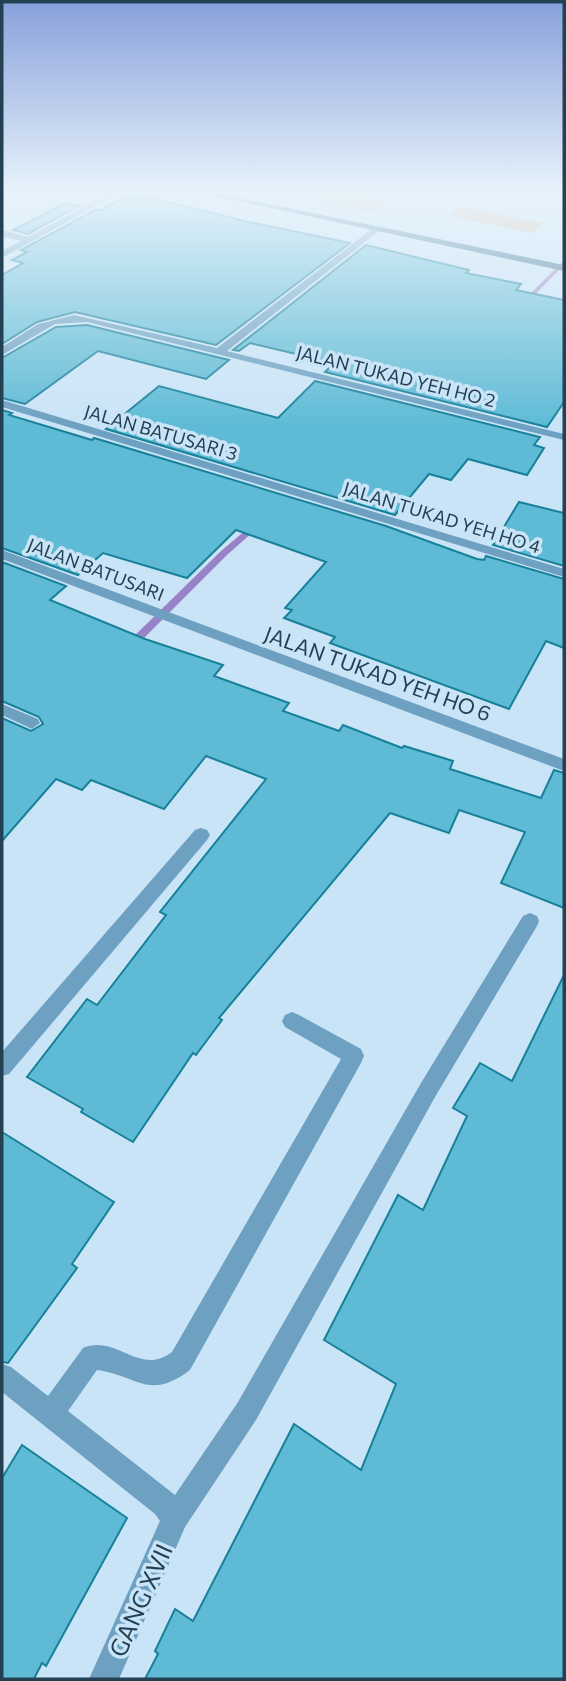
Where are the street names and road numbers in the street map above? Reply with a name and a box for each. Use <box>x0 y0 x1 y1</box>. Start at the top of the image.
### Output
street label: JALAN TUKAD YEH HO 2 <box>294 341 498 411</box>
street label: JALAN BATUSARI 3 <box>82 400 240 464</box>
street label: JALAN TUKAD YEH HO 4 <box>341 476 543 558</box>
street label: JALAN BATUSARI <box>25 533 167 605</box>
street label: JALAN TUKAD YEH HO 6 <box>261 620 495 726</box>
street label: GANG XVII <box>102 1539 178 1661</box>

